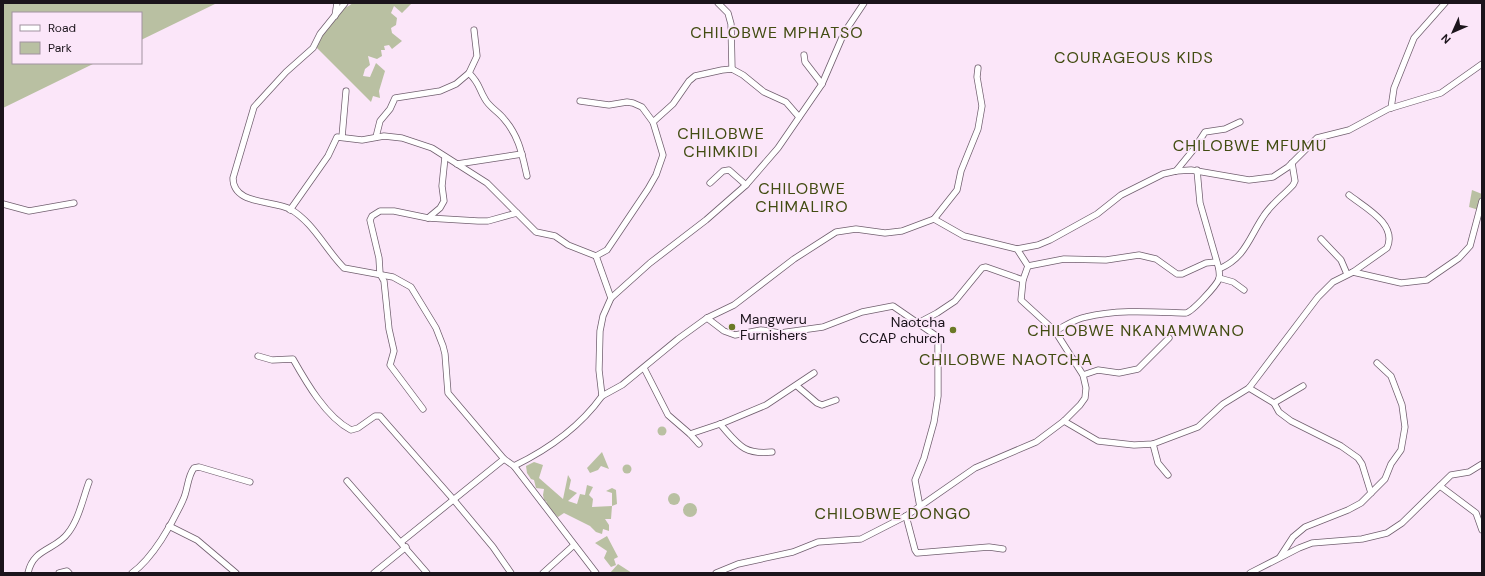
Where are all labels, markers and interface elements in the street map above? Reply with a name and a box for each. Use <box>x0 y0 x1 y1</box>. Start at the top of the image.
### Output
legend <box>12 12 142 64</box>
north arrow <box>1433 12 1473 52</box>
text: Road <box>48 20 76 36</box>
district label: CHILOBWE MPHATSO <box>690 22 864 43</box>
text: N <box>1438 31 1454 47</box>
text: Park <box>48 40 72 56</box>
district label: COURAGEOUS KIDS <box>1054 47 1214 68</box>
district label: CHILOBWE CHIMKIDI <box>677 123 765 162</box>
district label: CHILOBWE MFUMU <box>1173 135 1327 156</box>
district label: CHILOBWE CHIMALIRO <box>755 178 849 217</box>
place label: Mangweru Furnishers <box>740 310 807 344</box>
place label: Naotcha CCAP church <box>859 313 945 347</box>
district label: CHILOBWE NKANAMWANO <box>1027 320 1245 341</box>
marker: Mangweru Furnishers <box>727 322 737 332</box>
marker: Naotcha CCAP church <box>948 325 958 335</box>
district label: CHILOBWE NAOTCHA <box>919 349 1093 370</box>
district label: CHILOBWE DONGO <box>815 503 971 524</box>

